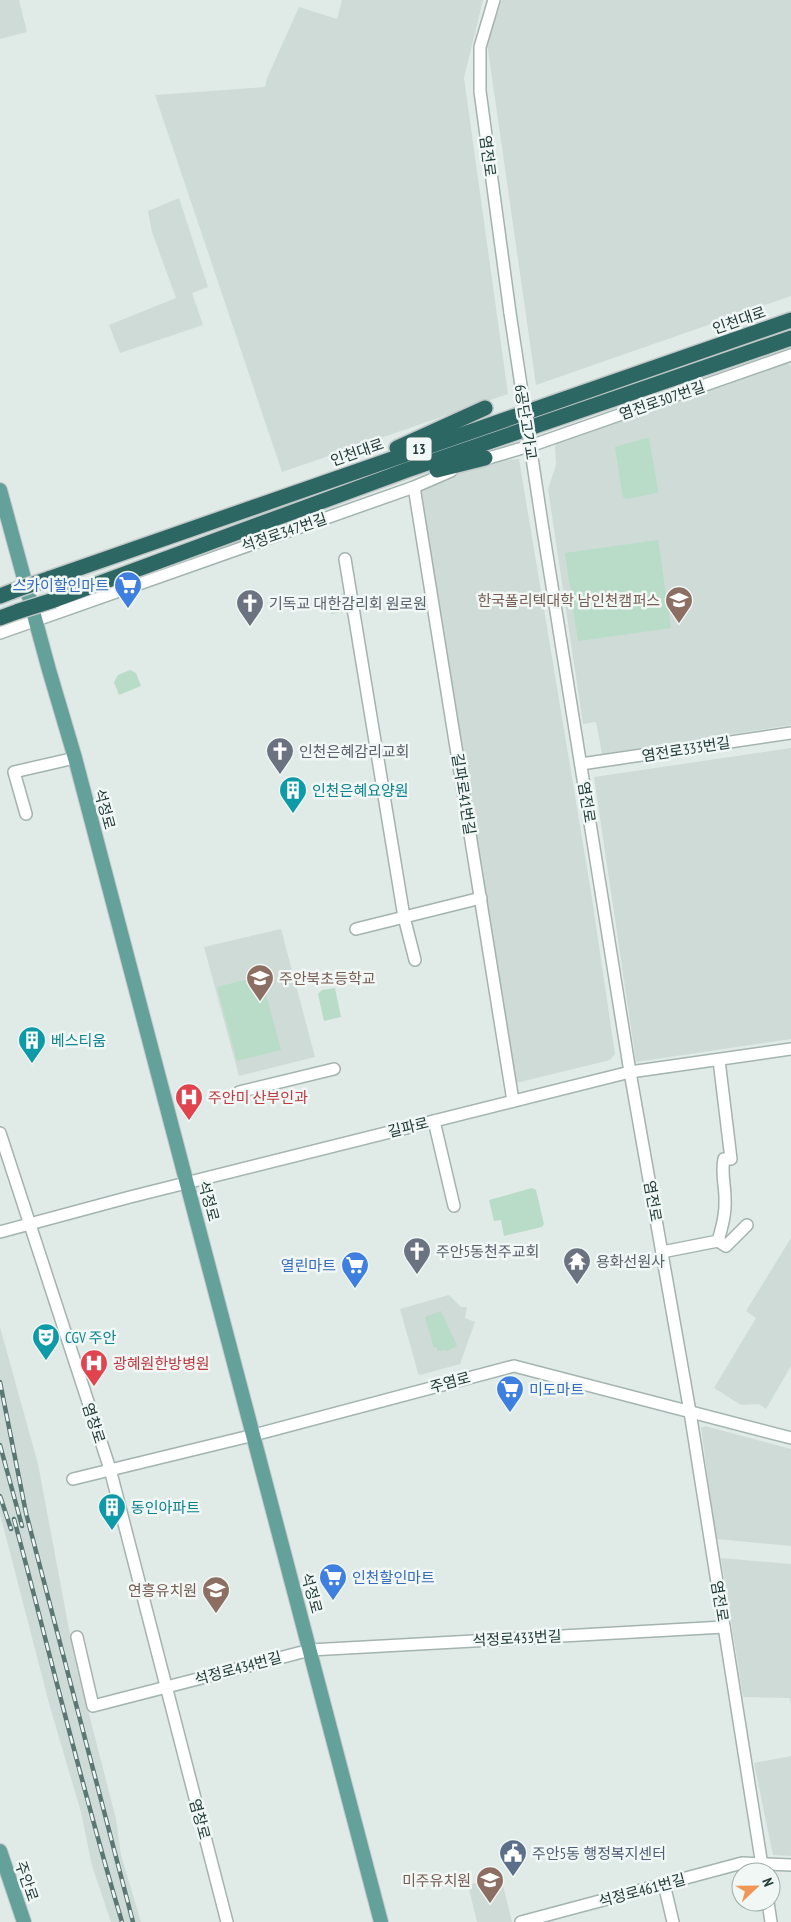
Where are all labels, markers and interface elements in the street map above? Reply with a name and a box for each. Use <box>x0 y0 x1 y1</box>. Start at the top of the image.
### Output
street label: 염전로 <box>476 134 500 178</box>
street label: 인천대로 <box>710 302 768 338</box>
street label: 염전로307번길 <box>617 376 707 424</box>
street label: 6공단고가교 <box>511 383 541 461</box>
street label: 인천대로 <box>328 434 386 470</box>
road number: 13 <box>406 438 432 460</box>
street label: 석정로347번길 <box>239 508 329 556</box>
supermarket icon: 스카이할인마트 <box>113 570 143 609</box>
place label: 스카이할인마트 <box>12 576 109 595</box>
school or university icon: 한국폴리텍대학 남인천캠퍼스 <box>664 585 694 624</box>
church icon: 기독교 대한감리회 원로원 <box>235 588 265 627</box>
place label: 한국폴리텍대학 남인천캠퍼스 <box>477 591 660 610</box>
place label: 기독교 대한감리회 원로원 <box>269 594 427 613</box>
street label: 염전로333번길 <box>640 733 732 765</box>
church icon: 인천은혜감리교회 <box>265 736 295 775</box>
place label: 인천은혜감리교회 <box>299 742 409 761</box>
street label: 길파로41번길 <box>448 752 480 836</box>
building icon: 인천은혜요양원 <box>278 775 308 814</box>
street label: 염전로 <box>574 780 600 824</box>
place label: 인천은혜요양원 <box>312 781 409 800</box>
street label: 석정로 <box>90 787 120 831</box>
school or university icon: 주안북초등학교 <box>245 963 275 1002</box>
place label: 주안북초등학교 <box>279 969 376 988</box>
building icon: 베스티움 <box>17 1025 47 1064</box>
place label: 베스티움 <box>51 1031 106 1050</box>
hospital icon: 주안미 산부인과 <box>174 1082 204 1121</box>
place label: 주안미 산부인과 <box>208 1088 308 1107</box>
street label: 길파로 <box>386 1113 430 1141</box>
street label: 석정로 <box>194 1179 224 1223</box>
street label: 염전로 <box>640 1179 666 1223</box>
church icon: 주안5동천주교회 <box>402 1236 432 1275</box>
place label: 주안5동천주교회 <box>436 1242 539 1261</box>
temple icon: 용화선원사 <box>562 1246 592 1285</box>
supermarket icon: 열린마트 <box>340 1250 370 1289</box>
place label: 용화선원사 <box>596 1252 665 1271</box>
place label: 열린마트 <box>281 1256 336 1275</box>
theatre icon: CGV 주안 <box>31 1322 61 1361</box>
place label: CGV 주안 <box>65 1328 116 1347</box>
hospital icon: 광혜원한방병원 <box>79 1348 109 1387</box>
place label: 광혜원한방병원 <box>113 1354 210 1373</box>
street label: 주염로 <box>428 1367 472 1397</box>
supermarket icon: 미도마트 <box>495 1374 525 1413</box>
place label: 미도마트 <box>529 1380 584 1399</box>
street label: 염창로 <box>79 1400 109 1446</box>
building icon: 동인아파트 <box>97 1492 127 1531</box>
place label: 동인아파트 <box>131 1498 200 1517</box>
supermarket icon: 인천할인마트 <box>318 1562 348 1601</box>
place label: 인천할인마트 <box>352 1568 435 1587</box>
street label: 석정로 <box>297 1571 327 1615</box>
school or university icon: 연흥유치원 <box>201 1575 231 1614</box>
street label: 염전로 <box>707 1579 733 1623</box>
place label: 연흥유치원 <box>128 1581 197 1600</box>
street label: 석정로433번길 <box>472 1626 562 1650</box>
street label: 석정로434번길 <box>192 1647 284 1689</box>
street label: 염창로 <box>185 1797 215 1841</box>
public building icon: 주안5동 행정복지센터 <box>498 1838 528 1877</box>
place label: 주안5동 행정복지센터 <box>532 1844 666 1863</box>
street label: 주안로 <box>11 1858 43 1904</box>
north arrow <box>731 1862 781 1912</box>
school or university icon: 미주유치원 <box>475 1865 505 1904</box>
street label: 석정로461번길 <box>596 1869 688 1911</box>
place label: 미주유치원 <box>402 1871 471 1890</box>
text: N <box>758 1875 778 1889</box>

